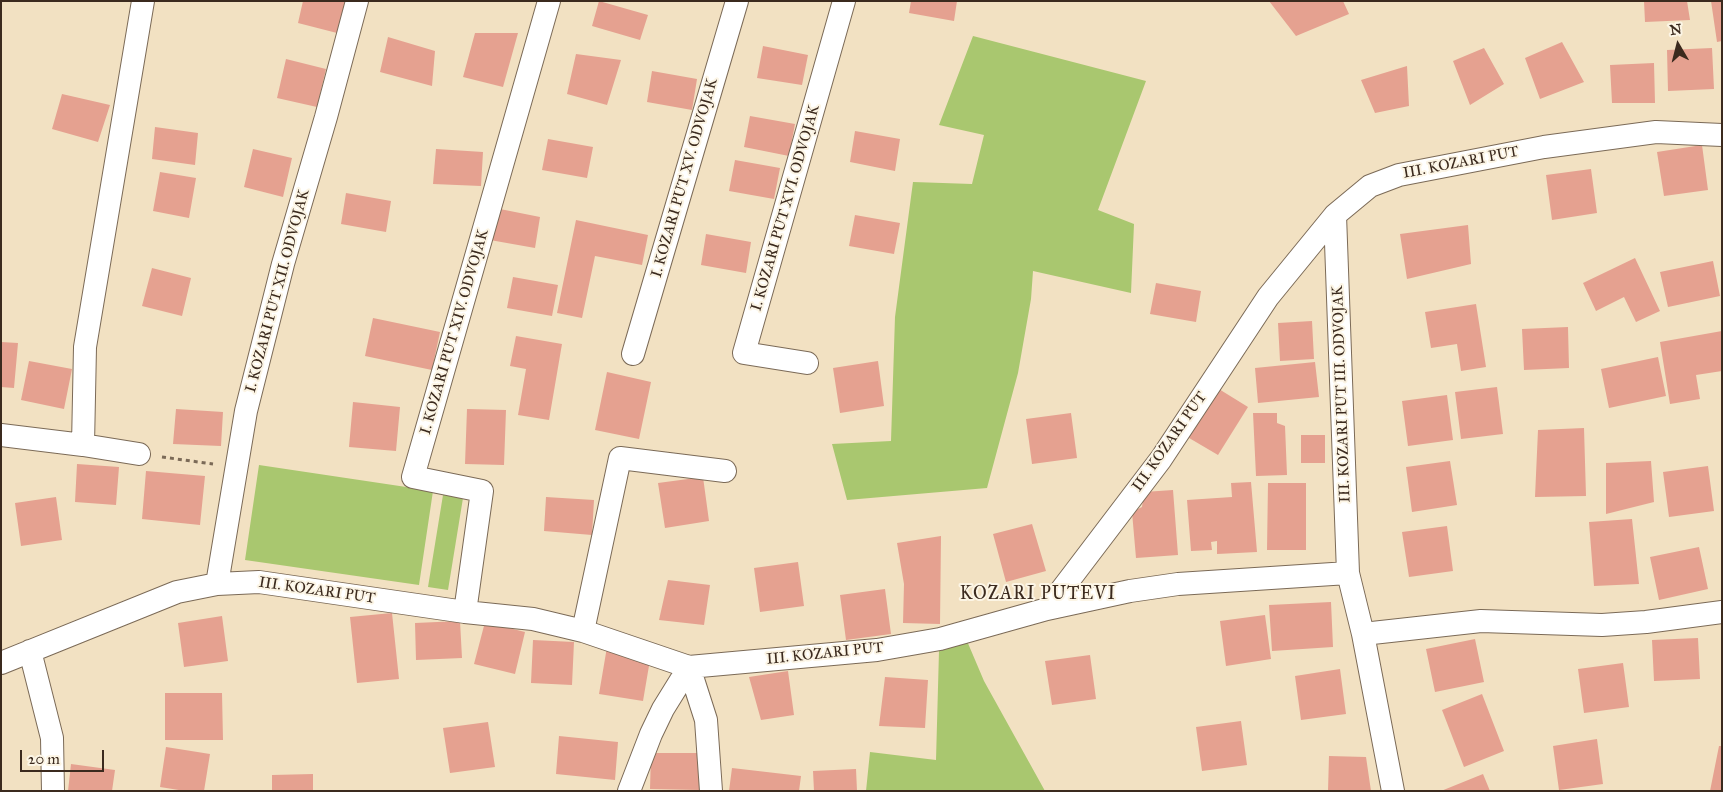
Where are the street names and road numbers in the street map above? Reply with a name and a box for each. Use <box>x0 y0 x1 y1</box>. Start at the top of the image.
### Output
street label: I. KOZARI PUT XV. ODVOJAK <box>648 76 722 280</box>
street label: I. KOZARI PUT XVI. ODVOJAK <box>748 103 824 313</box>
street label: III. KOZARI PUT <box>1402 143 1520 183</box>
street label: I. KOZARI PUT XII. ODVOJAK <box>242 187 314 395</box>
street label: I. KOZARI PUT XIV. ODVOJAK <box>417 227 493 437</box>
street label: III. KOZARI PUT III. ODVOJAK <box>1329 285 1355 503</box>
street label: III. KOZARI PUT <box>1129 389 1211 495</box>
street label: III. KOZARI PUT <box>258 574 376 608</box>
street label: III. KOZARI PUT <box>766 639 884 669</box>

